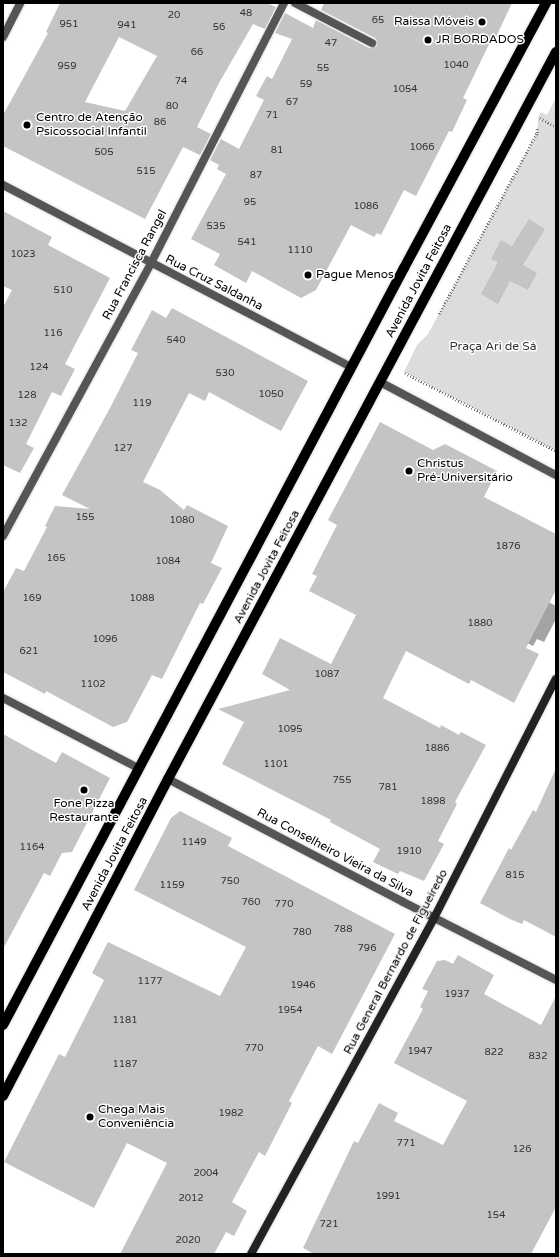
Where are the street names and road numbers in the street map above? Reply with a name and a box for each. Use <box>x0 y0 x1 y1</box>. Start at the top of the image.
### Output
street label: Rua Francisca Rangel <box>100 207 170 323</box>
street label: Avenida Jovita Feitosa <box>383 222 455 340</box>
street label: Rua Cruz Saldanha <box>163 252 265 314</box>
street label: Avenida Jovita Feitosa <box>231 508 303 626</box>
street label: Avenida Jovita Feitosa <box>79 795 151 913</box>
street label: Rua Conselheiro Vieira da Silva <box>254 806 416 900</box>
street label: Rua General Bernardo de Figueiredo <box>341 867 451 1057</box>

